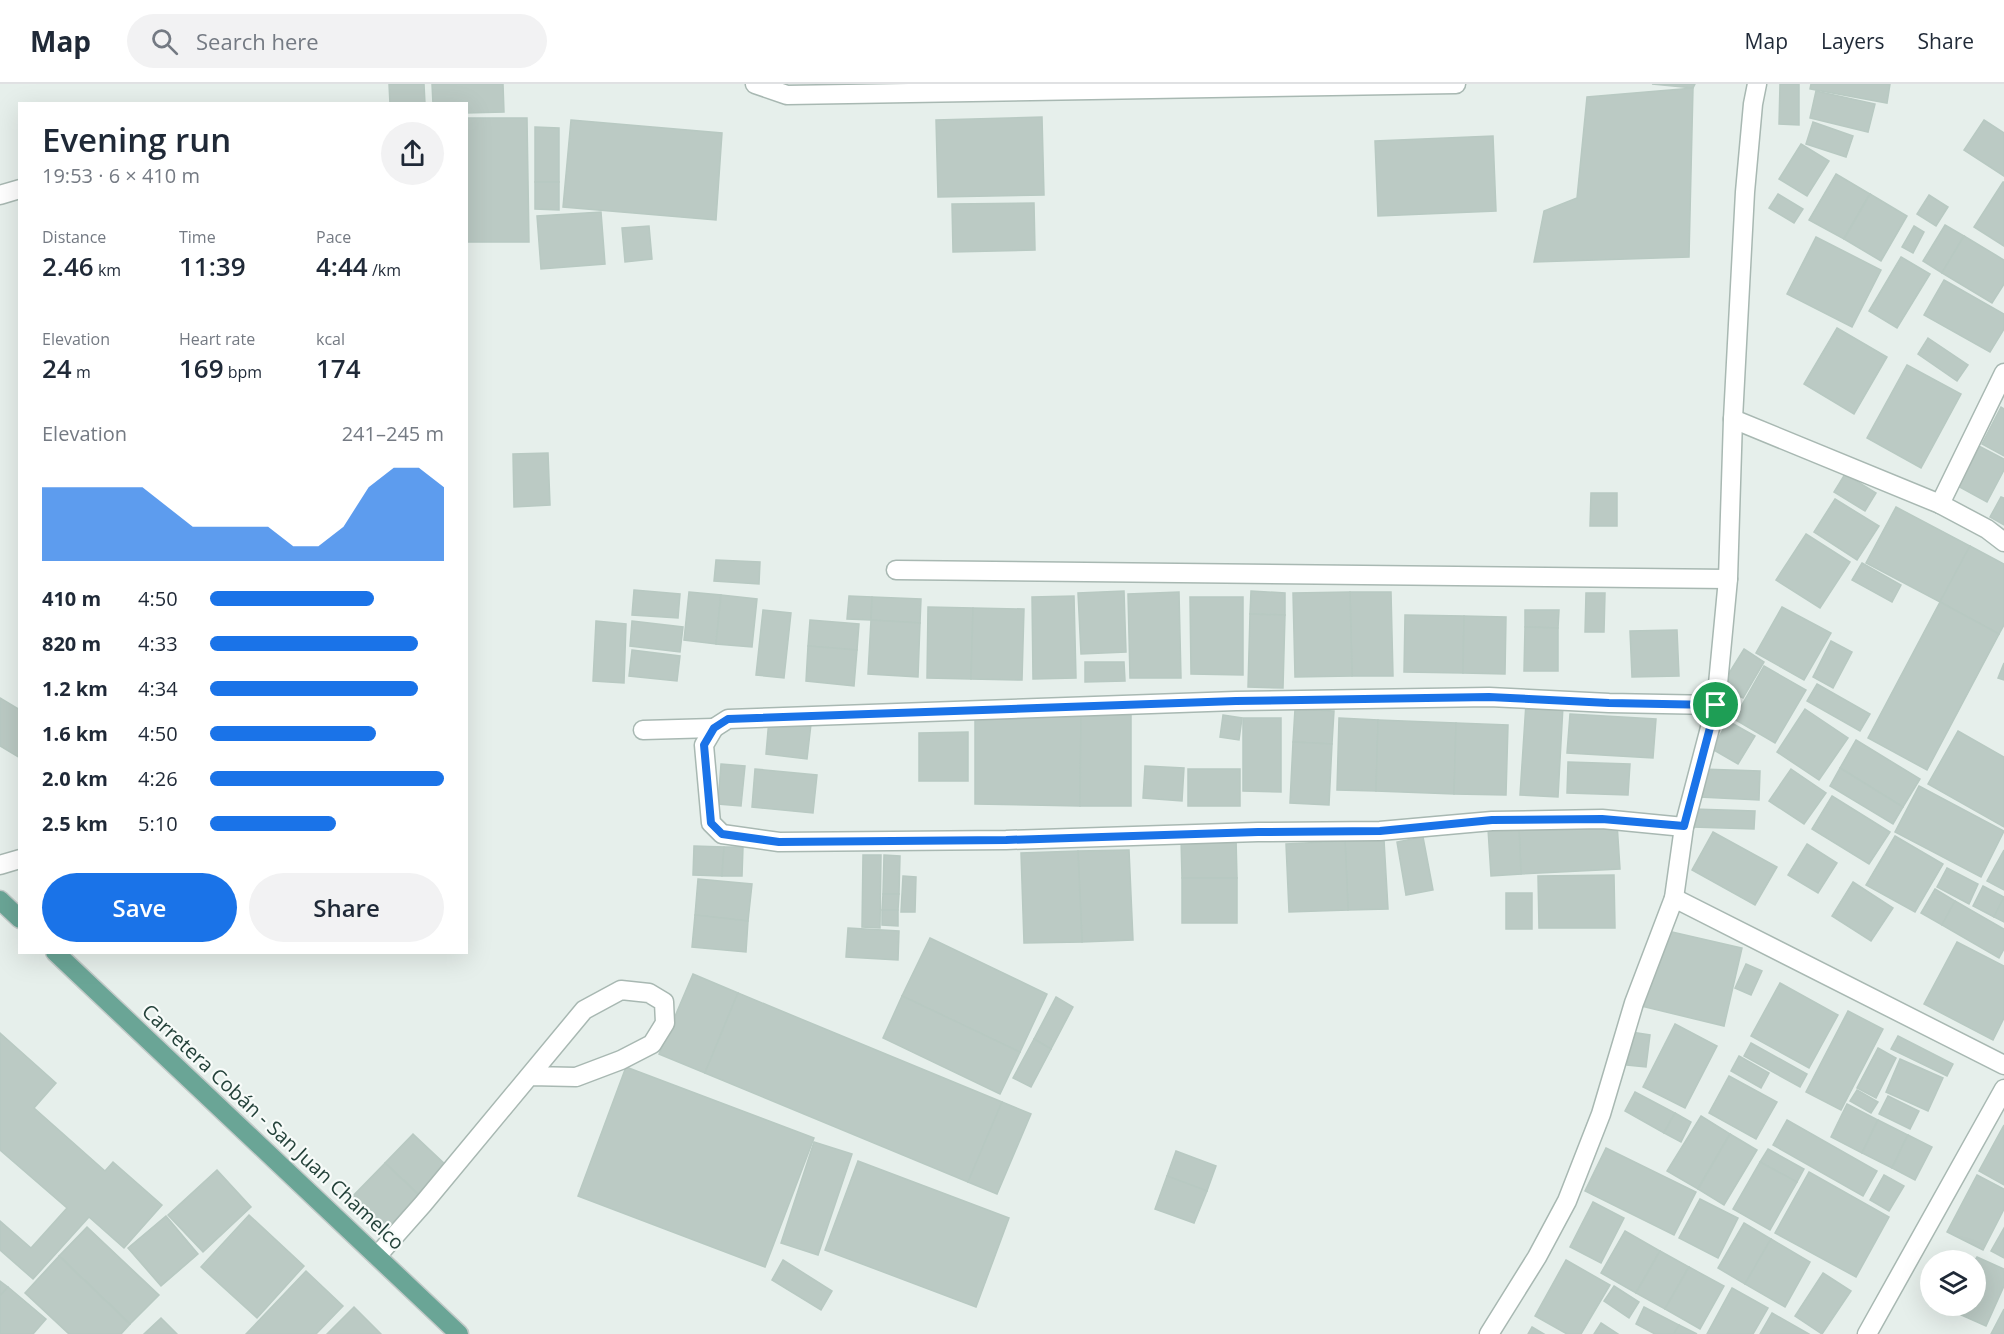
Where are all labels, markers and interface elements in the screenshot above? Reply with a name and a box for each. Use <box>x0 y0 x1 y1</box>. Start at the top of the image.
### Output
search box <box>127 14 547 68</box>
text: Map <box>30 22 91 60</box>
icon: search <box>148 25 181 58</box>
text: Search here <box>196 26 319 56</box>
text: Map <box>1745 27 1788 55</box>
text: Layers <box>1821 27 1885 55</box>
text: Share <box>1918 27 1974 55</box>
text: Evening run <box>42 117 231 162</box>
button: share <box>381 122 444 185</box>
text: 19:53 · 6 × 410 m <box>42 162 200 189</box>
text: Distance <box>42 226 106 248</box>
text: Time <box>179 226 216 248</box>
text: Pace <box>316 226 351 248</box>
text: 2.46 <box>42 248 94 284</box>
text: 11:39 <box>179 248 246 284</box>
text: 4:44 <box>316 248 368 284</box>
text: km <box>94 259 121 281</box>
text: /km <box>368 259 401 281</box>
text: Elevation <box>42 328 110 350</box>
text: Heart rate <box>179 328 255 350</box>
text: kcal <box>316 328 345 350</box>
text: 24 <box>42 350 72 386</box>
text: 169 <box>179 350 224 386</box>
text: 174 <box>316 350 361 386</box>
text: m <box>72 361 91 383</box>
text: bpm <box>224 361 262 383</box>
text: Elevation <box>42 420 127 447</box>
text: 241–245 m <box>342 420 444 447</box>
text: 410 m <box>42 585 101 612</box>
text: 4:50 <box>138 585 178 612</box>
text: 820 m <box>42 630 101 657</box>
text: 4:33 <box>138 630 178 657</box>
text: 1.2 km <box>42 675 108 702</box>
text: 4:34 <box>138 675 178 702</box>
pin <box>1690 679 1741 730</box>
icon: arrive <box>1699 688 1732 721</box>
text: 1.6 km <box>42 720 108 747</box>
text: 4:50 <box>138 720 178 747</box>
text: 2.0 km <box>42 765 108 792</box>
text: 4:26 <box>138 765 178 792</box>
text: 2.5 km <box>42 810 108 837</box>
text: 5:10 <box>138 810 178 837</box>
button: Save <box>42 873 237 942</box>
button: Share <box>249 873 444 942</box>
street label: Carretera Cobán - San Juan Chamelco <box>136 998 410 1256</box>
map controls <box>1920 1250 1986 1316</box>
button: layers <box>1920 1250 1986 1316</box>

